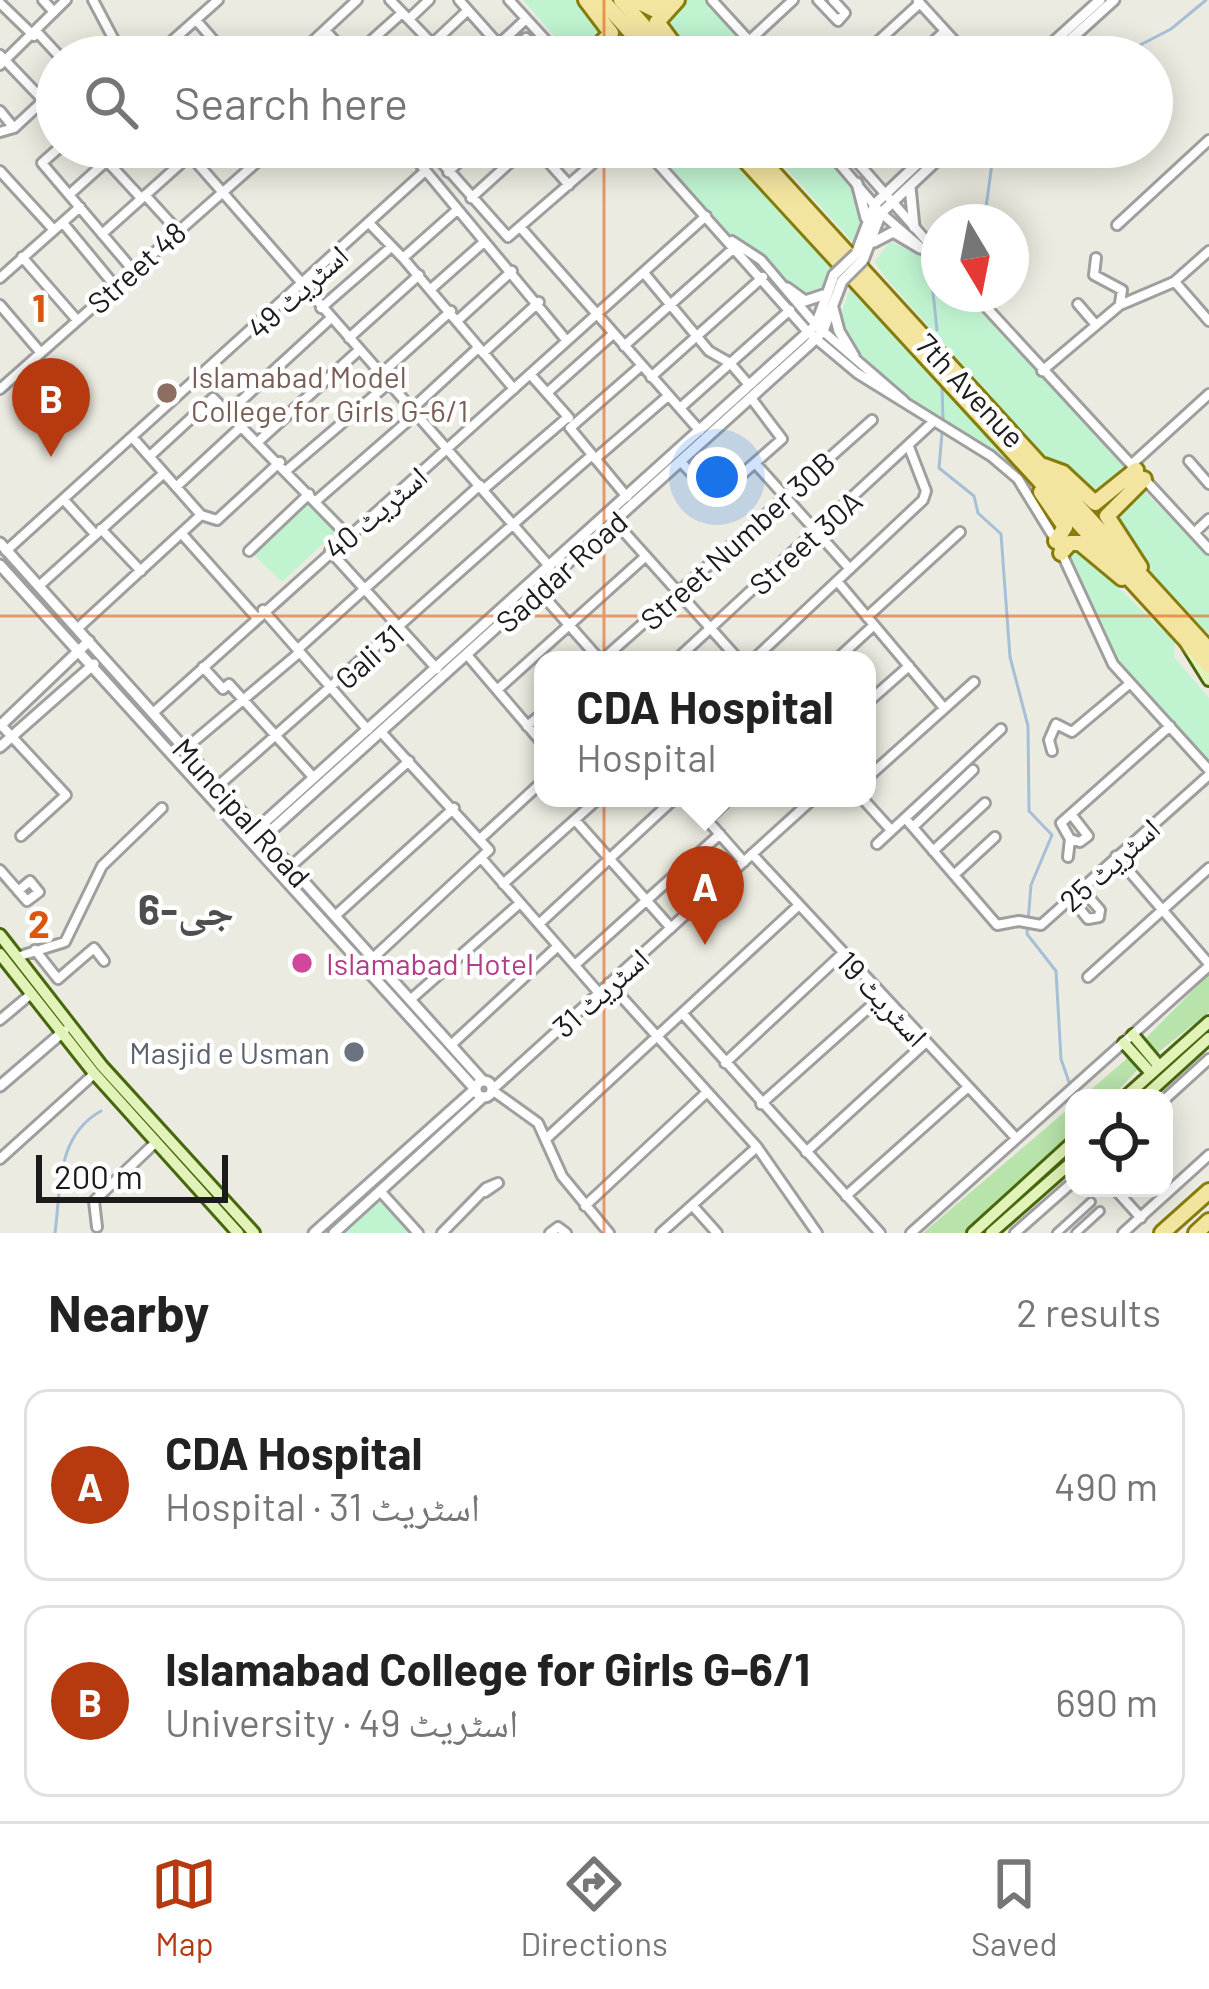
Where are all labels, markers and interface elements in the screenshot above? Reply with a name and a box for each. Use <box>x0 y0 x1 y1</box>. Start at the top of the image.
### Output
search box <box>36 36 1173 168</box>
icon: search <box>78 69 144 135</box>
text: Search here <box>174 75 408 129</box>
north arrow <box>921 204 1029 312</box>
street label: Street 48 <box>79 213 193 321</box>
street label: اسٹریٹ 49 <box>239 237 355 346</box>
text: 1 <box>32 283 46 330</box>
street label: 7th Avenue <box>909 326 1033 454</box>
pin: B <box>12 358 90 457</box>
place label: Islamabad Model College for Girls G-6/1 <box>191 358 468 428</box>
marker: Islamabad Model College for Girls G-6/1 <box>154 380 180 406</box>
street label: Street Number 30B <box>632 443 842 637</box>
your location <box>687 447 747 507</box>
street label: اسٹریٹ 40 <box>316 458 434 567</box>
street label: Street 30A <box>741 482 869 602</box>
street label: Saddar Road <box>488 503 634 639</box>
street label: Gali 31 <box>327 616 411 696</box>
popup <box>534 651 876 807</box>
text: CDA Hospital <box>576 679 834 733</box>
street label: Muncipal Road <box>166 730 318 894</box>
text: Hospital <box>576 733 716 780</box>
street label: اسٹریٹ 25 <box>1052 810 1167 919</box>
pin: A <box>666 846 744 945</box>
district label: جی-6 <box>138 883 234 936</box>
text: 2 <box>28 899 50 946</box>
street label: اسٹریٹ 31 <box>545 940 656 1045</box>
street label: اسٹریٹ 19 <box>830 943 936 1053</box>
place label: Islamabad Hotel <box>326 945 534 981</box>
marker: Islamabad Hotel <box>289 950 315 976</box>
place label: Masjid e Usman <box>129 1034 330 1070</box>
marker: Masjid e Usman <box>341 1039 367 1065</box>
map controls <box>1065 1089 1173 1197</box>
button: locate <box>1065 1089 1173 1197</box>
scale bar <box>36 1149 228 1202</box>
text: 200 m <box>54 1156 143 1196</box>
text: Nearby <box>48 1281 209 1342</box>
text: 2 results <box>1016 1288 1161 1335</box>
text: CDA Hospital <box>165 1425 422 1479</box>
text: A <box>77 1462 103 1509</box>
text: 490 m <box>1054 1462 1158 1509</box>
text: Hospital · اسٹریٹ 31 <box>165 1482 480 1529</box>
text: Islamabad College for Girls G-6/1 <box>165 1641 810 1695</box>
text: B <box>78 1678 102 1725</box>
text: 690 m <box>1056 1678 1158 1725</box>
text: University · اسٹریٹ 49 <box>165 1698 518 1745</box>
tab: Map <box>151 1851 217 1963</box>
tab: Directions <box>520 1851 668 1963</box>
tab: Saved <box>971 1851 1058 1963</box>

